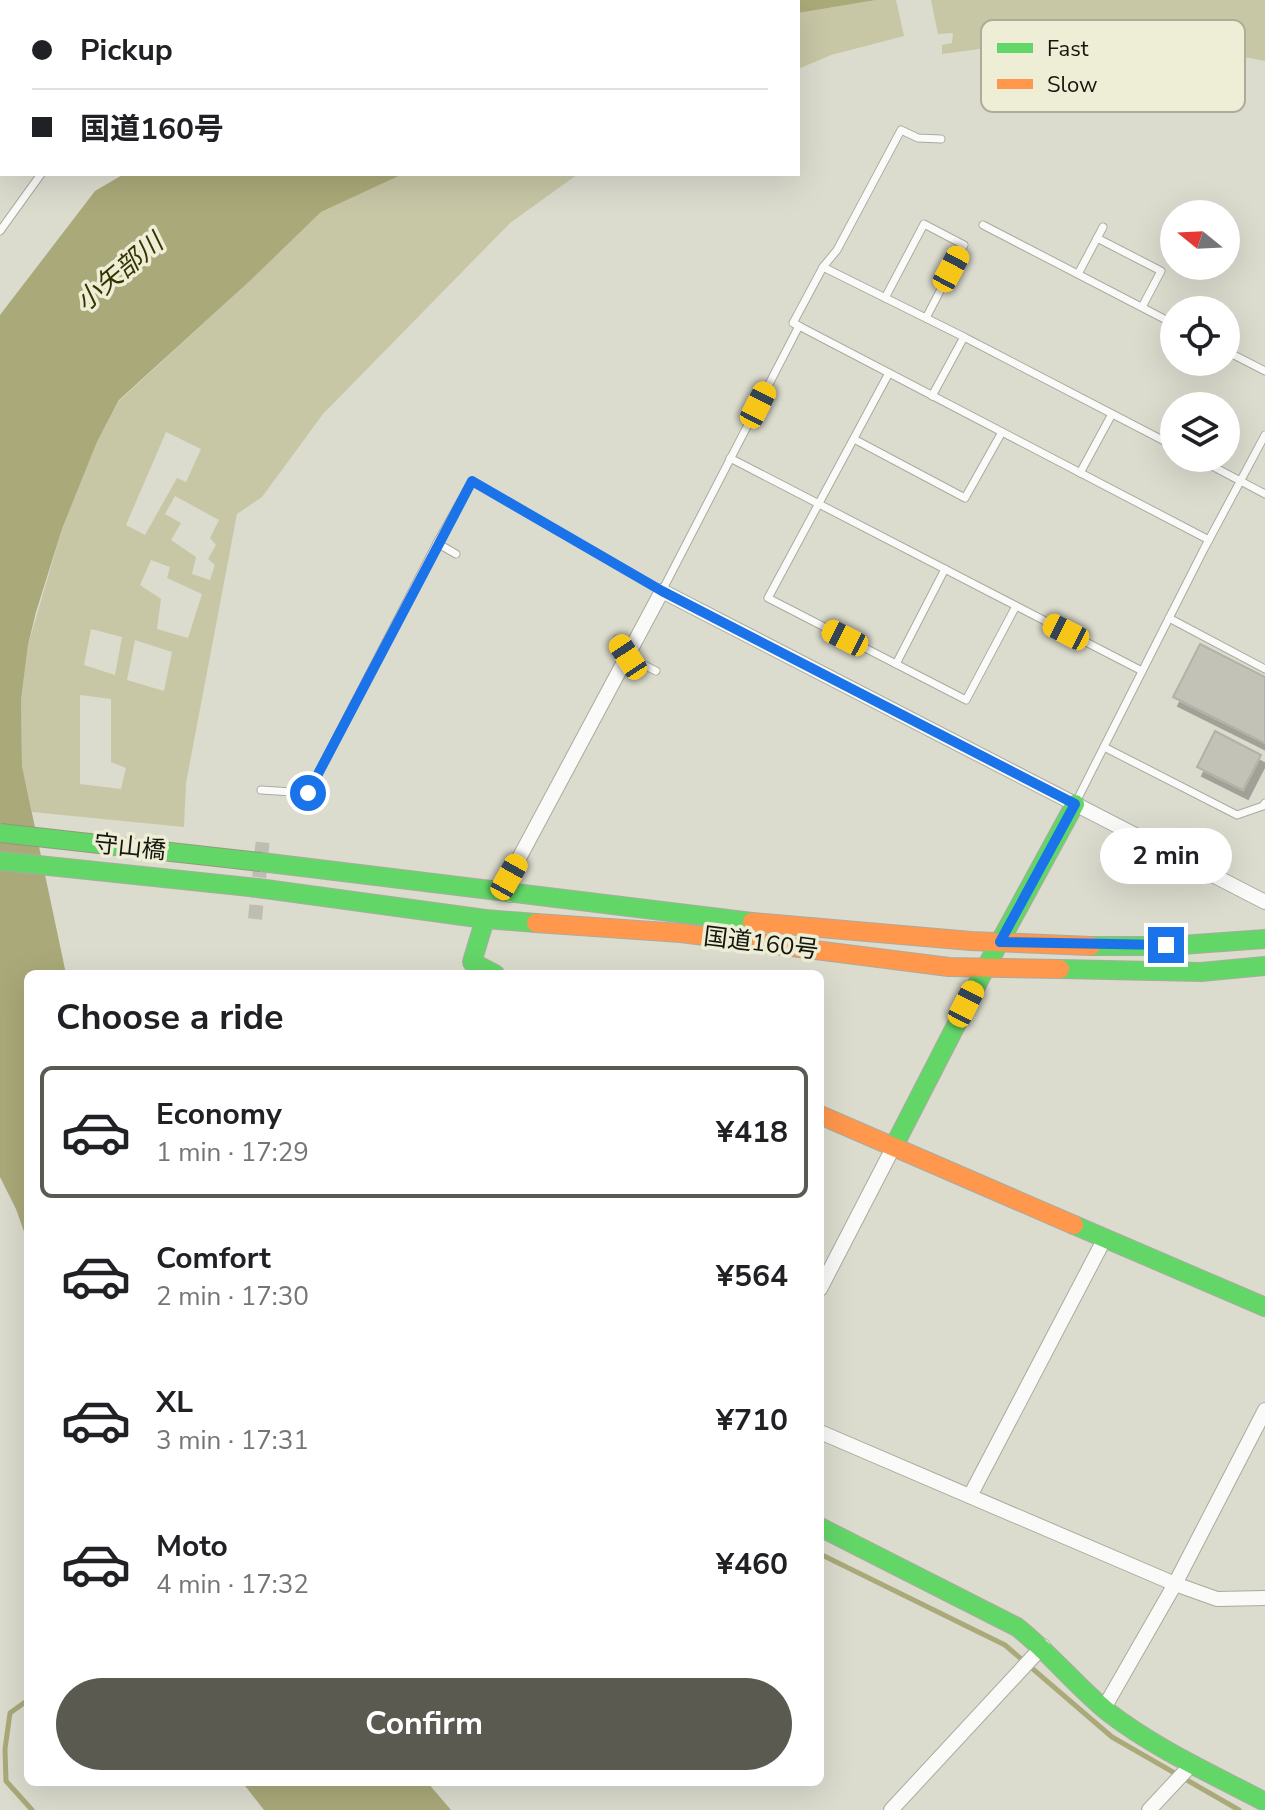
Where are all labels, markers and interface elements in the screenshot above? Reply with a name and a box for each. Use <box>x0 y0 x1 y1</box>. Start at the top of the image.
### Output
legend <box>981 20 1245 112</box>
text: Pickup <box>80 30 173 71</box>
text: Fast <box>1047 34 1089 64</box>
text: Slow <box>1047 70 1098 100</box>
text: 国道160号 <box>80 109 224 150</box>
north arrow <box>1160 200 1240 280</box>
map controls <box>1160 200 1240 472</box>
water label: 小矢部川 <box>68 224 173 319</box>
car <box>929 242 973 296</box>
button: locate <box>1160 296 1240 376</box>
car <box>736 378 780 432</box>
button: layers <box>1160 392 1240 472</box>
car <box>1039 610 1093 654</box>
car <box>818 616 872 660</box>
car <box>605 630 651 684</box>
route start <box>290 775 326 811</box>
street label: 守山橋 <box>93 827 167 867</box>
callout: 2 min <box>1100 829 1232 885</box>
text: 2 min <box>1132 838 1200 873</box>
car <box>487 850 531 904</box>
street label: 国道160号 <box>702 920 820 966</box>
route end <box>1148 927 1184 963</box>
car <box>944 977 988 1031</box>
text: Choose a ride <box>56 993 284 1042</box>
text: Economy <box>156 1094 282 1135</box>
icon: car <box>60 1096 132 1168</box>
text: ¥418 <box>716 1112 788 1153</box>
text: 1 min · 17:29 <box>156 1135 309 1170</box>
text: Comfort <box>156 1238 271 1279</box>
icon: car <box>60 1240 132 1312</box>
text: ¥564 <box>716 1256 788 1297</box>
text: 2 min · 17:30 <box>156 1279 309 1314</box>
text: XL <box>156 1382 193 1423</box>
icon: car <box>60 1384 132 1456</box>
text: ¥710 <box>716 1400 788 1441</box>
text: 3 min · 17:31 <box>156 1423 309 1458</box>
text: Moto <box>156 1526 228 1567</box>
icon: car <box>60 1528 132 1600</box>
text: ¥460 <box>716 1544 788 1585</box>
text: 4 min · 17:32 <box>156 1567 309 1602</box>
button: Confirm <box>56 1678 792 1770</box>

